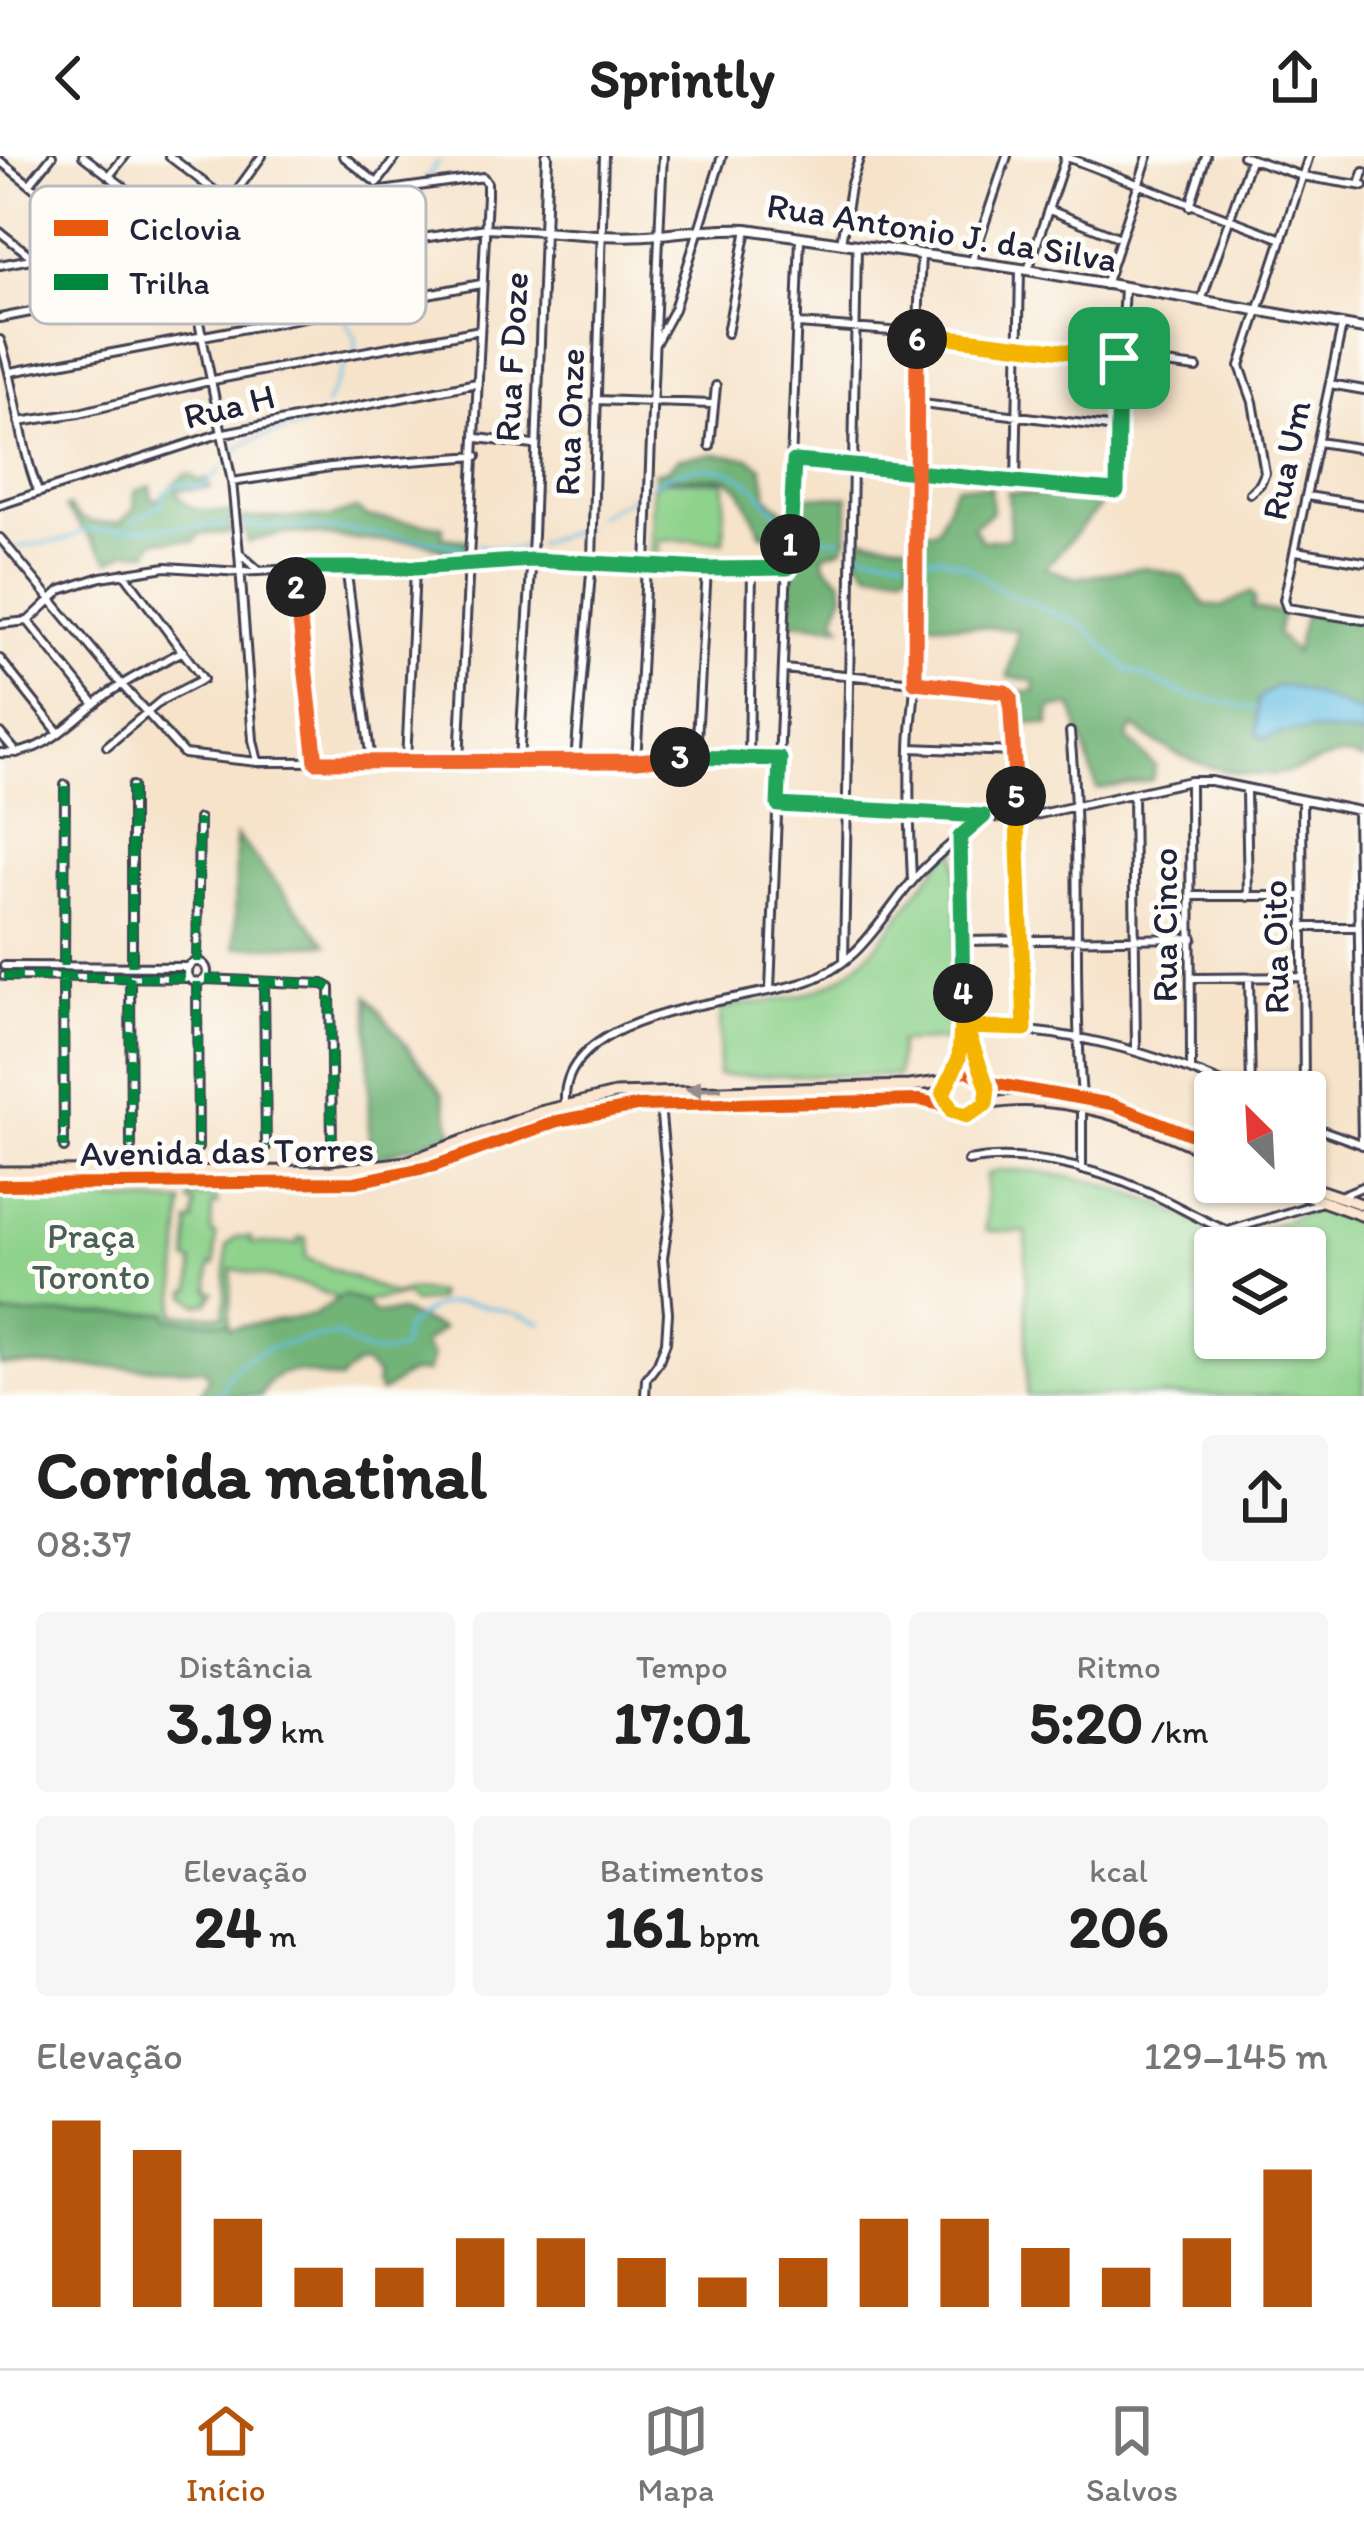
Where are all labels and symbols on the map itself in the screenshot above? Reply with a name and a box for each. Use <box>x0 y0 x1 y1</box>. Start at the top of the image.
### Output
street label: Rua Antonio J. da Silva <box>764 183 1120 281</box>
legend <box>30 186 426 324</box>
text: Ciclovia <box>129 209 241 248</box>
text: Trilha <box>129 263 210 302</box>
street label: Rua F Doze <box>485 271 537 443</box>
pin <box>1068 307 1170 409</box>
pin: 6 <box>887 309 947 369</box>
street label: Rua Onze <box>545 347 593 497</box>
street label: Rua H <box>179 374 279 438</box>
street label: Rua Um <box>1252 396 1320 524</box>
pin: 1 <box>760 514 820 574</box>
pin: 2 <box>266 557 326 617</box>
pin: 3 <box>650 727 710 787</box>
pin: 5 <box>986 766 1046 826</box>
street label: Rua Cinco <box>1143 848 1186 1002</box>
street label: Rua Oito <box>1252 879 1298 1015</box>
pin: 4 <box>933 963 993 1023</box>
north arrow <box>1194 1071 1326 1203</box>
one-way arrow <box>684 1080 722 1099</box>
street label: Avenida das Torres <box>79 1127 375 1175</box>
park label: Praça Toronto <box>32 1214 150 1298</box>

